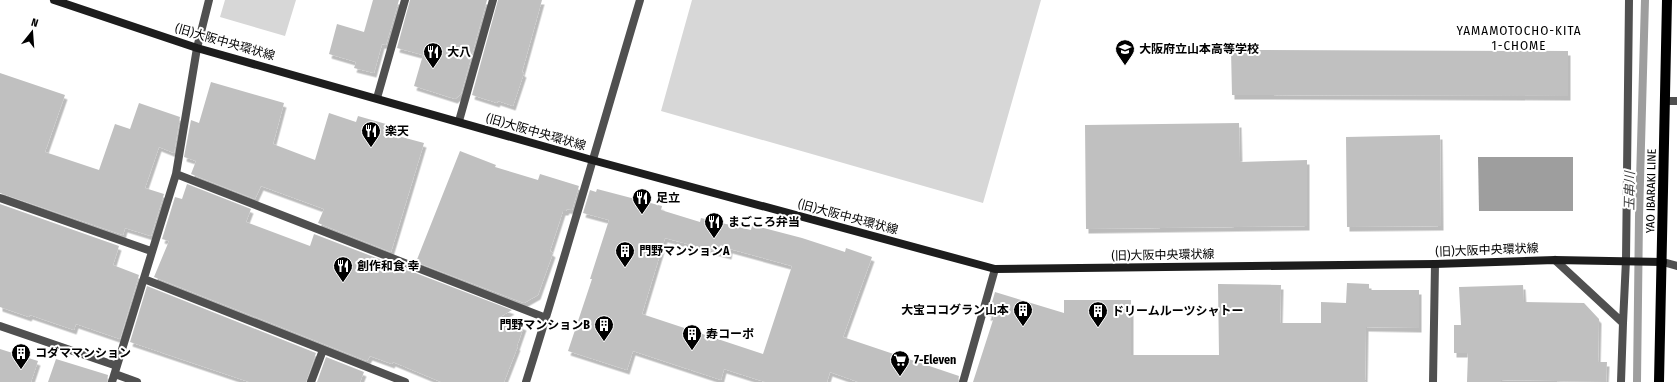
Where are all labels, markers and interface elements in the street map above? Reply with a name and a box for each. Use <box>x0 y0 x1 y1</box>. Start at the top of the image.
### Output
north arrow <box>12 12 52 52</box>
text: N <box>30 16 40 30</box>
street label: (旧)大阪中央環状線 <box>174 21 276 63</box>
district label: YAMAMOTOCHO-KITA 1-CHOME <box>1456 23 1582 53</box>
school or university icon: 大阪府立山本高等学校 <box>1114 38 1136 66</box>
restaurant icon: 大八 <box>422 41 444 69</box>
place label: 大阪府立山本高等学校 <box>1139 42 1259 56</box>
place label: 大八 <box>447 45 471 59</box>
street label: (旧)大阪中央環状線 <box>485 111 587 153</box>
restaurant icon: 楽天 <box>360 120 382 148</box>
place label: 楽天 <box>385 124 409 138</box>
street label: YAO IBARAKI LINE <box>1643 148 1659 233</box>
water label: 玉串川 <box>1622 169 1637 211</box>
restaurant icon: 足立 <box>631 187 653 215</box>
place label: 足立 <box>656 191 680 205</box>
street label: (旧)大阪中央環状線 <box>796 197 900 237</box>
restaurant icon: まごころ弁当 <box>703 211 725 239</box>
place label: まごころ弁当 <box>728 215 800 229</box>
building icon: 門野マンションA <box>614 240 636 268</box>
street label: (旧)大阪中央環状線 <box>1435 241 1539 259</box>
place label: 門野マンションA <box>639 244 730 258</box>
street label: (旧)大阪中央環状線 <box>1111 247 1215 263</box>
restaurant icon: 創作和食 幸 <box>332 255 354 283</box>
place label: 創作和食 幸 <box>357 259 420 273</box>
building icon: 大宝ココグラン山本 <box>1012 299 1034 327</box>
building icon: ドリームルーツシャトー <box>1087 300 1109 328</box>
place label: 大宝ココグラン山本 <box>901 303 1009 317</box>
place label: ドリームルーツシャトー <box>1112 304 1243 318</box>
building icon: 門野マンションB <box>593 314 615 342</box>
place label: 門野マンションB <box>499 318 590 332</box>
building icon: 寿コーポ <box>681 323 703 351</box>
place label: 寿コーポ <box>706 327 754 341</box>
building icon: コダママンション <box>10 342 32 370</box>
place label: コダママンション <box>35 346 131 360</box>
supermarket icon: 7-Eleven <box>889 349 911 377</box>
place label: 7-Eleven <box>914 353 956 367</box>

